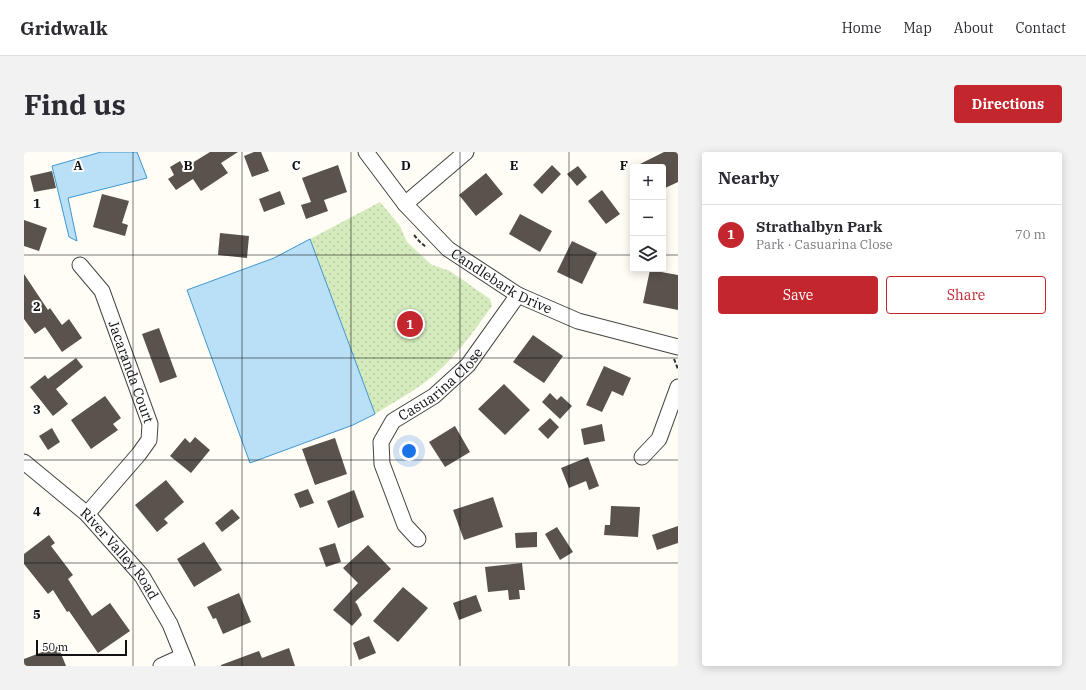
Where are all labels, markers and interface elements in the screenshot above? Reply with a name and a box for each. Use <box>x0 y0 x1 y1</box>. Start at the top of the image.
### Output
text: Gridwalk <box>20 16 107 40</box>
text: Home <box>842 19 881 37</box>
text: Map <box>903 19 932 37</box>
text: About <box>954 19 993 37</box>
text: Contact <box>1015 19 1066 37</box>
button: Directions <box>954 85 1062 123</box>
text: Find us <box>24 86 126 123</box>
text: A <box>73 157 83 174</box>
text: B <box>183 157 193 174</box>
text: C <box>292 157 301 174</box>
text: D <box>401 157 411 174</box>
text: E <box>510 157 518 174</box>
text: F <box>620 157 628 174</box>
map controls <box>630 164 666 272</box>
button: + <box>630 164 666 200</box>
text: Nearby <box>718 167 779 189</box>
text: 1 <box>33 195 41 212</box>
button: − <box>630 200 666 236</box>
text: Strathalbyn Park <box>756 217 882 236</box>
text: 1 <box>727 226 735 243</box>
text: 70 m <box>1015 226 1046 243</box>
button: layers <box>630 236 666 272</box>
text: Park · Casuarina Close <box>756 236 893 253</box>
street label: Candlebark Drive <box>447 244 555 318</box>
button: Save <box>718 276 878 314</box>
button: Share <box>886 276 1046 314</box>
text: 2 <box>33 298 41 315</box>
pin: 1 <box>397 309 423 339</box>
street label: Jacaranda Court <box>104 318 158 426</box>
street label: Casuarina Close <box>395 344 487 425</box>
text: 3 <box>33 401 41 418</box>
your location <box>399 441 419 461</box>
text: 4 <box>33 503 41 520</box>
street label: River Valley Road <box>77 503 163 603</box>
text: 5 <box>33 606 41 623</box>
scale bar <box>36 638 127 657</box>
text: 50 m <box>42 640 68 654</box>

